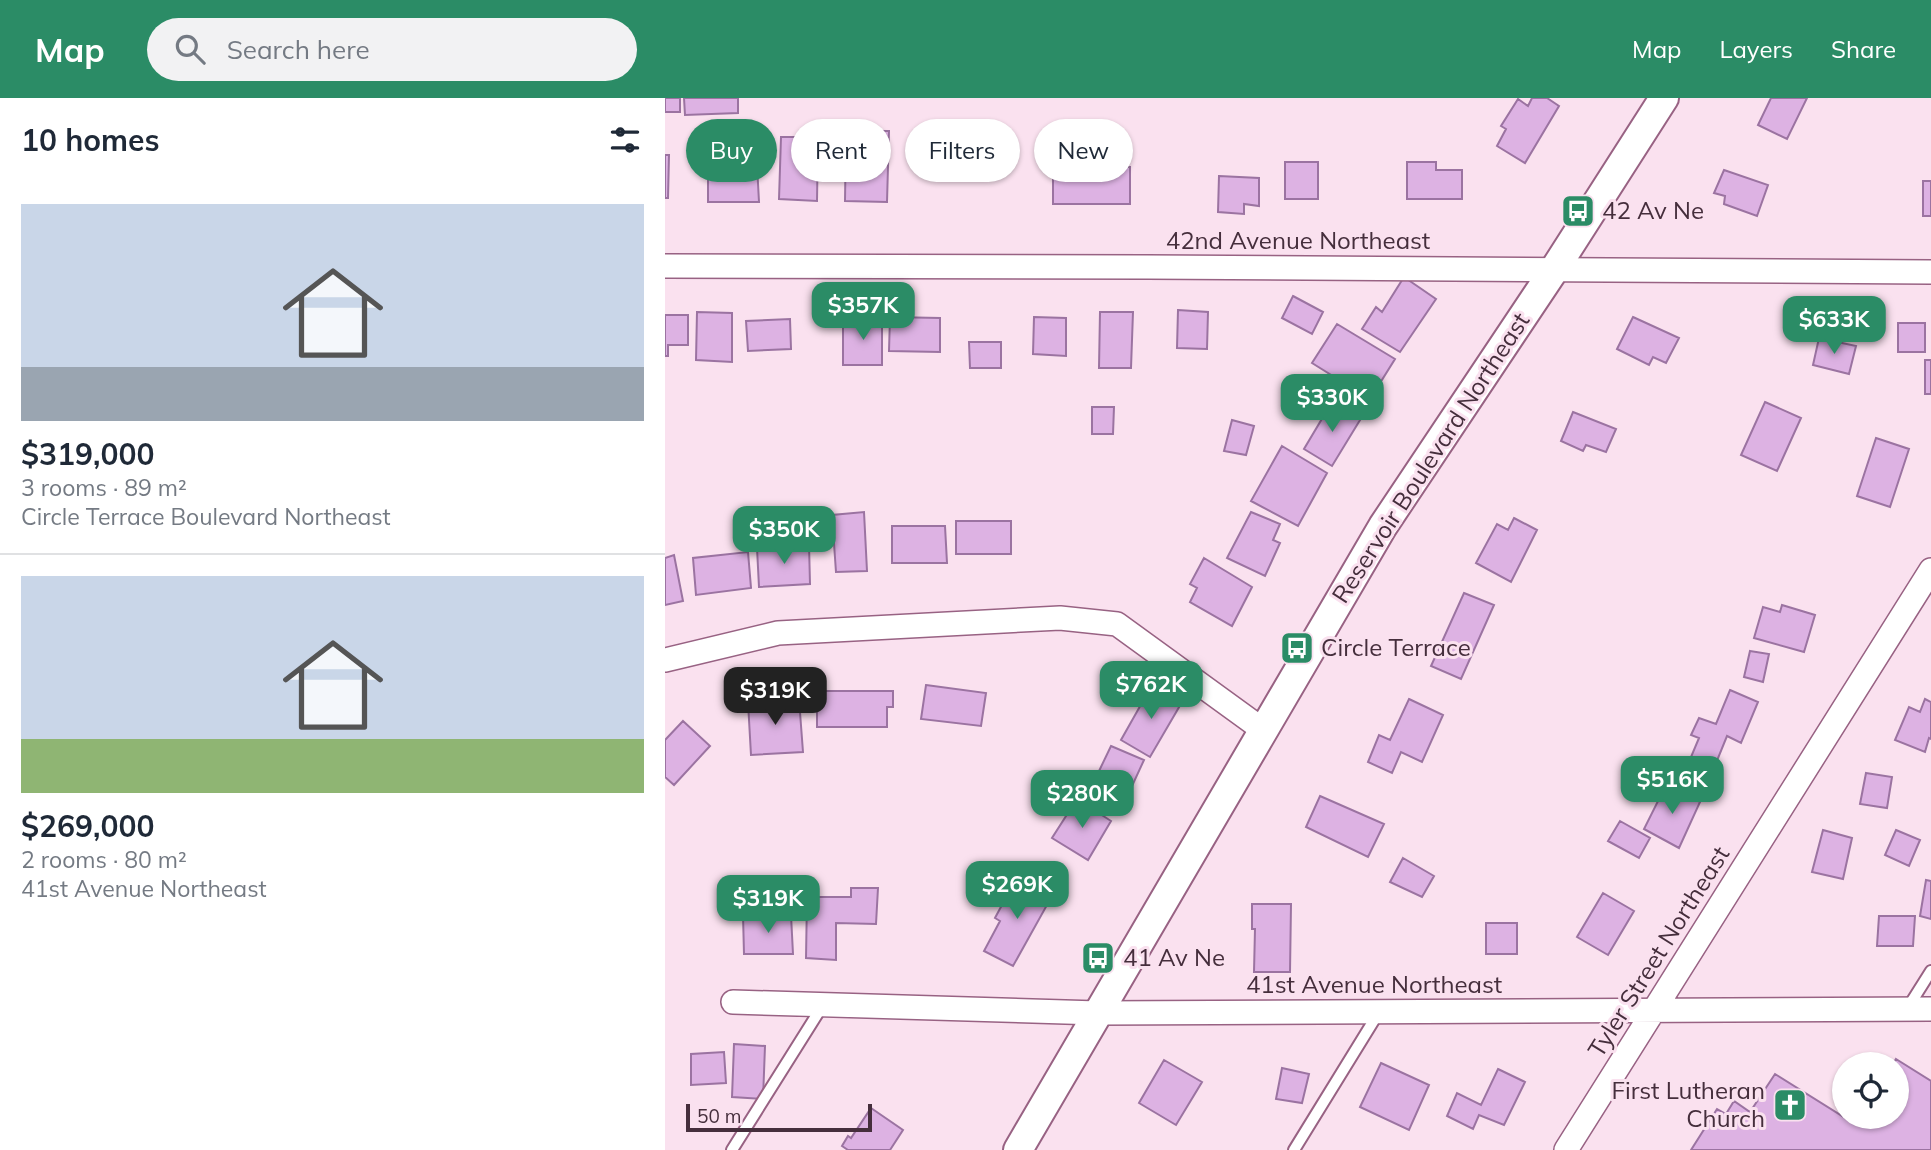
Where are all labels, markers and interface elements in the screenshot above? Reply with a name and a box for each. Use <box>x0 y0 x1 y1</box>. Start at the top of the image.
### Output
search box <box>147 18 637 81</box>
text: Map <box>35 29 105 70</box>
icon: search <box>171 30 209 68</box>
text: Search here <box>227 33 370 66</box>
text: Map <box>1632 34 1681 64</box>
text: Layers <box>1719 34 1793 64</box>
text: Share <box>1831 34 1896 64</box>
chip: Buy <box>686 119 777 182</box>
chip: Rent <box>791 119 891 182</box>
chip: Filters <box>905 119 1020 182</box>
chip: New <box>1034 119 1133 182</box>
text: 10 homes <box>21 121 160 159</box>
icon: filters <box>606 121 644 159</box>
bus stop icon: 42 Av Ne <box>1559 192 1597 230</box>
place label: 42 Av Ne <box>1602 195 1704 225</box>
street label: 42nd Avenue Northeast <box>1166 225 1430 255</box>
icon: home <box>270 250 396 376</box>
pin: $357K <box>814 282 912 342</box>
text: $357K <box>828 290 898 319</box>
pin: $633K <box>1785 296 1883 356</box>
text: $633K <box>1799 304 1869 333</box>
street label: Reservoir Boulevard Northeast <box>1325 307 1535 608</box>
pin: $330K <box>1283 374 1381 434</box>
text: $330K <box>1297 382 1367 411</box>
text: $319,000 <box>21 435 154 473</box>
text: 3 rooms · 89 m² <box>21 473 187 502</box>
text: Circle Terrace Boulevard Northeast <box>21 502 391 531</box>
pin: $350K <box>735 506 833 566</box>
text: $350K <box>749 514 819 543</box>
icon: home <box>270 622 396 748</box>
bus stop icon: Circle Terrace <box>1278 629 1316 667</box>
place label: Circle Terrace <box>1321 632 1471 662</box>
pin: $762K <box>1102 662 1200 721</box>
pin: $319K <box>726 668 824 727</box>
text: $762K <box>1116 669 1186 698</box>
text: $319K <box>740 675 810 704</box>
pin: $516K <box>1623 756 1721 816</box>
text: $516K <box>1637 764 1707 793</box>
pin: $280K <box>1033 770 1131 830</box>
text: $280K <box>1047 778 1117 807</box>
text: $269,000 <box>21 807 154 845</box>
street label: Tyler Street Northeast <box>1581 840 1735 1063</box>
text: 2 rooms · 80 m² <box>21 845 187 874</box>
pin: $269K <box>968 862 1066 921</box>
text: $269K <box>982 869 1052 898</box>
text: 41st Avenue Northeast <box>21 874 267 903</box>
pin: $319K <box>719 876 817 935</box>
text: $319K <box>733 883 803 912</box>
bus stop icon: 41 Av Ne <box>1079 939 1117 977</box>
place label: 41 Av Ne <box>1123 942 1225 972</box>
street label: 41st Avenue Northeast <box>1246 969 1502 999</box>
map controls <box>1832 1052 1909 1129</box>
button: locate <box>1832 1052 1909 1129</box>
place label: First Lutheran Church <box>1611 1075 1765 1133</box>
church icon: First Lutheran Church <box>1771 1086 1809 1124</box>
scale bar <box>686 1101 871 1133</box>
text: 50 m <box>697 1104 741 1128</box>

